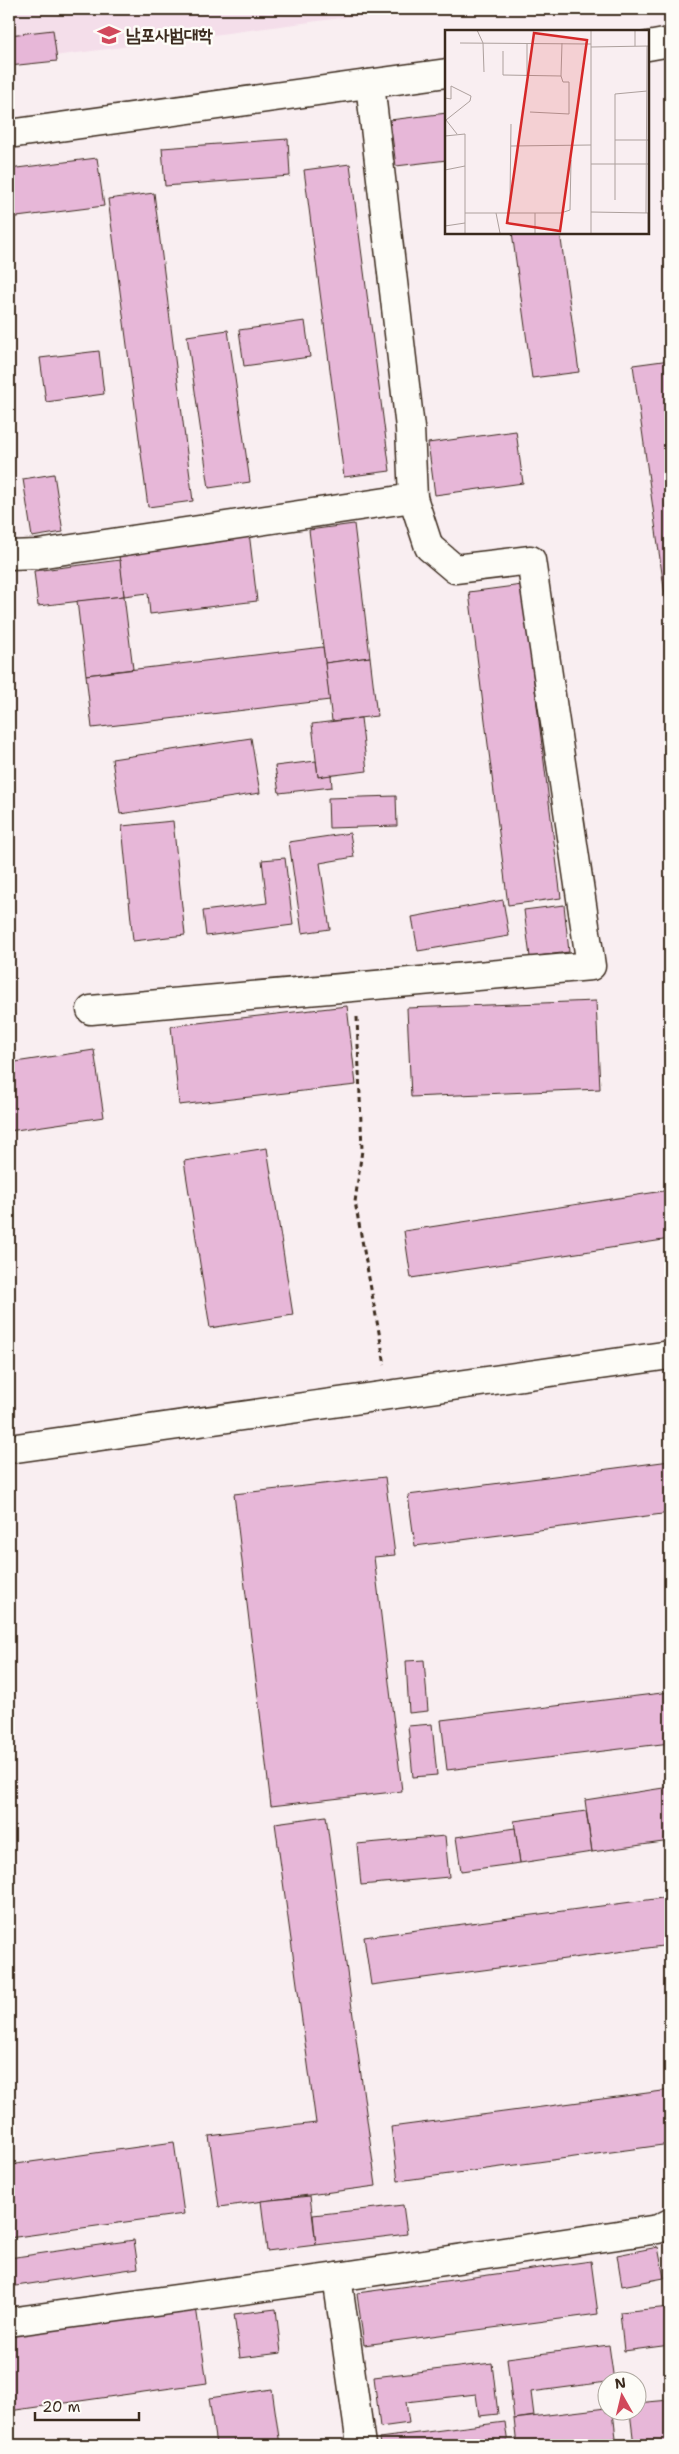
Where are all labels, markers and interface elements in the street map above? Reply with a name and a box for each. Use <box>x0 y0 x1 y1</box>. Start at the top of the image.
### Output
school or university icon: 남포사범대학 <box>96 22 122 48</box>
place label: 남포사범대학 <box>126 23 213 47</box>
inset map <box>445 30 649 234</box>
north arrow <box>596 2372 646 2422</box>
text: N <box>613 2373 627 2393</box>
scale bar <box>35 2389 139 2421</box>
text: 20 m <box>42 2397 81 2417</box>

